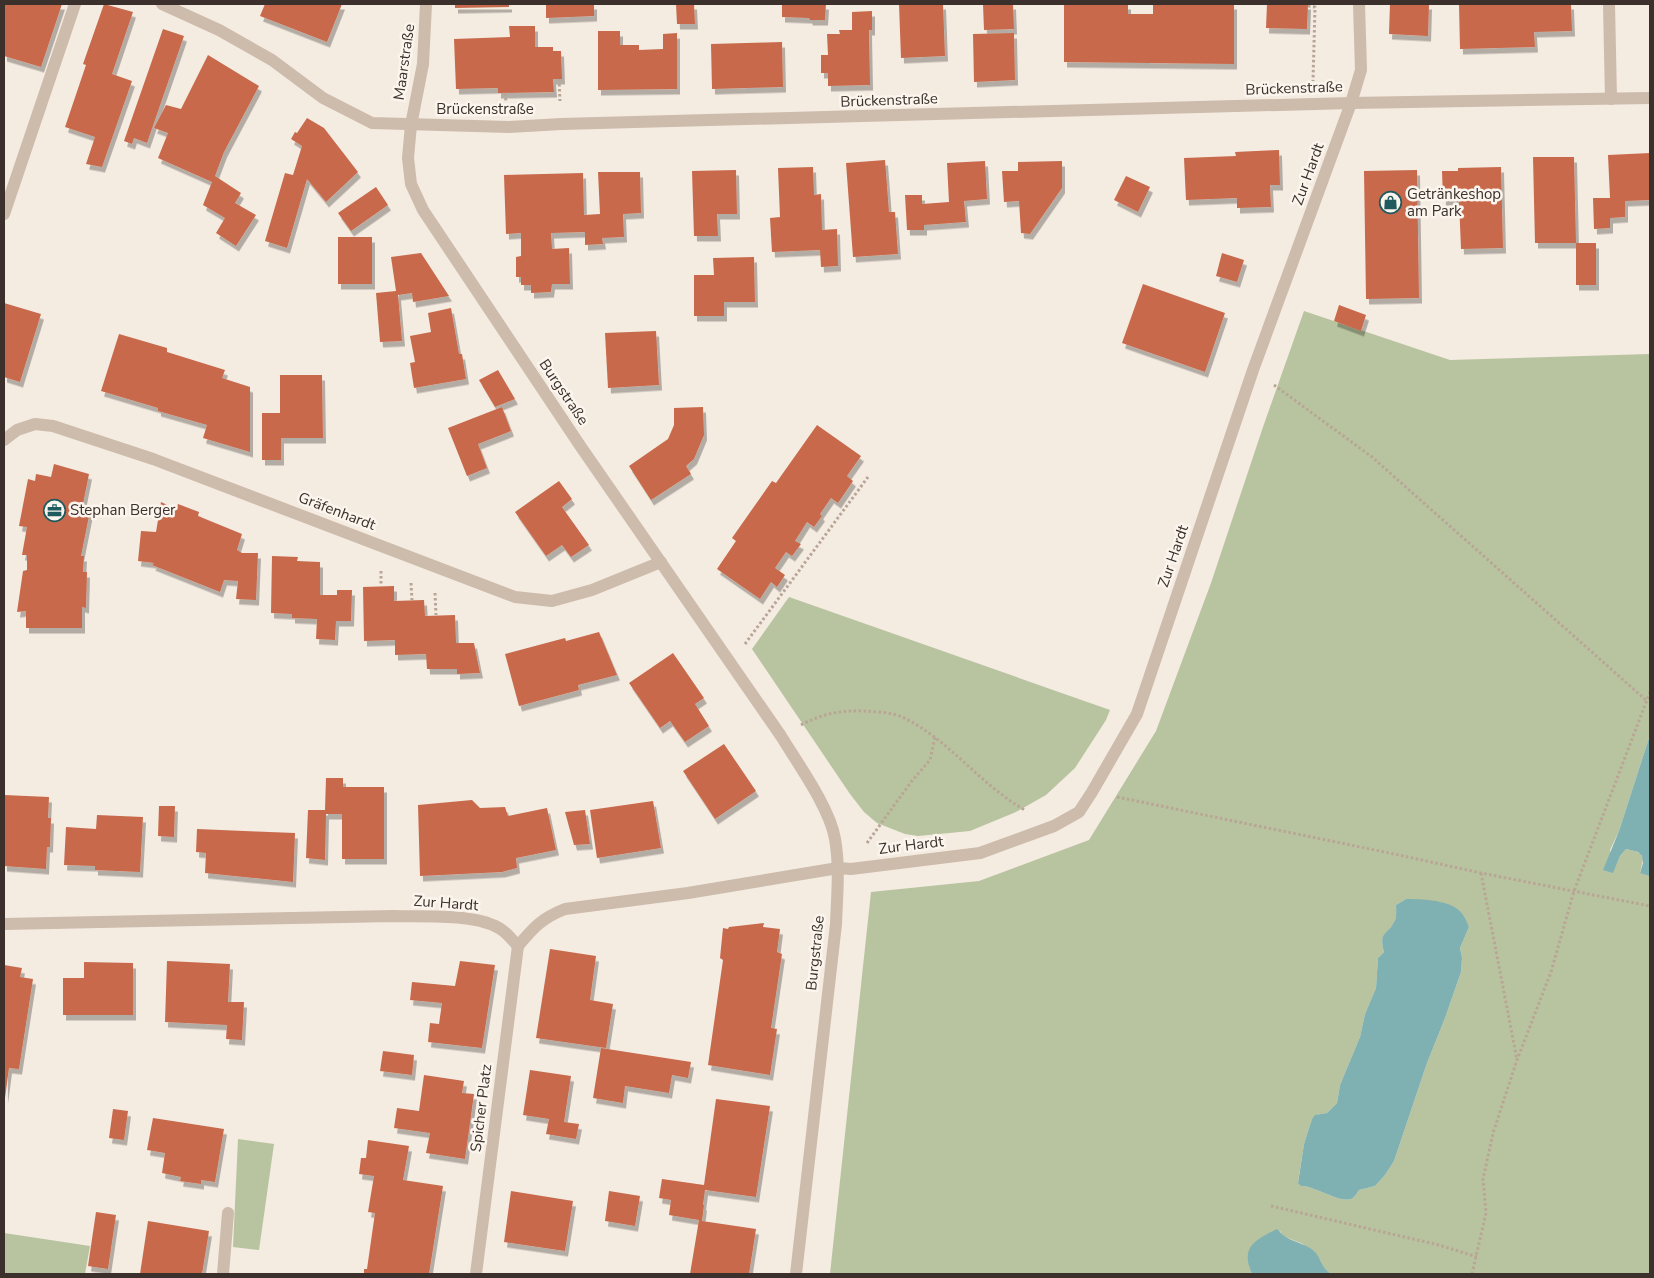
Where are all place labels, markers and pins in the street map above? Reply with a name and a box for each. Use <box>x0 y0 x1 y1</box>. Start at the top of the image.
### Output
place label: Getränkeshop am Park <box>1407 184 1501 221</box>
shop icon: Getränkeshop am Park <box>1379 191 1403 215</box>
office icon: Stephan Berger <box>42 498 66 522</box>
place label: Stephan Berger <box>70 500 176 520</box>

